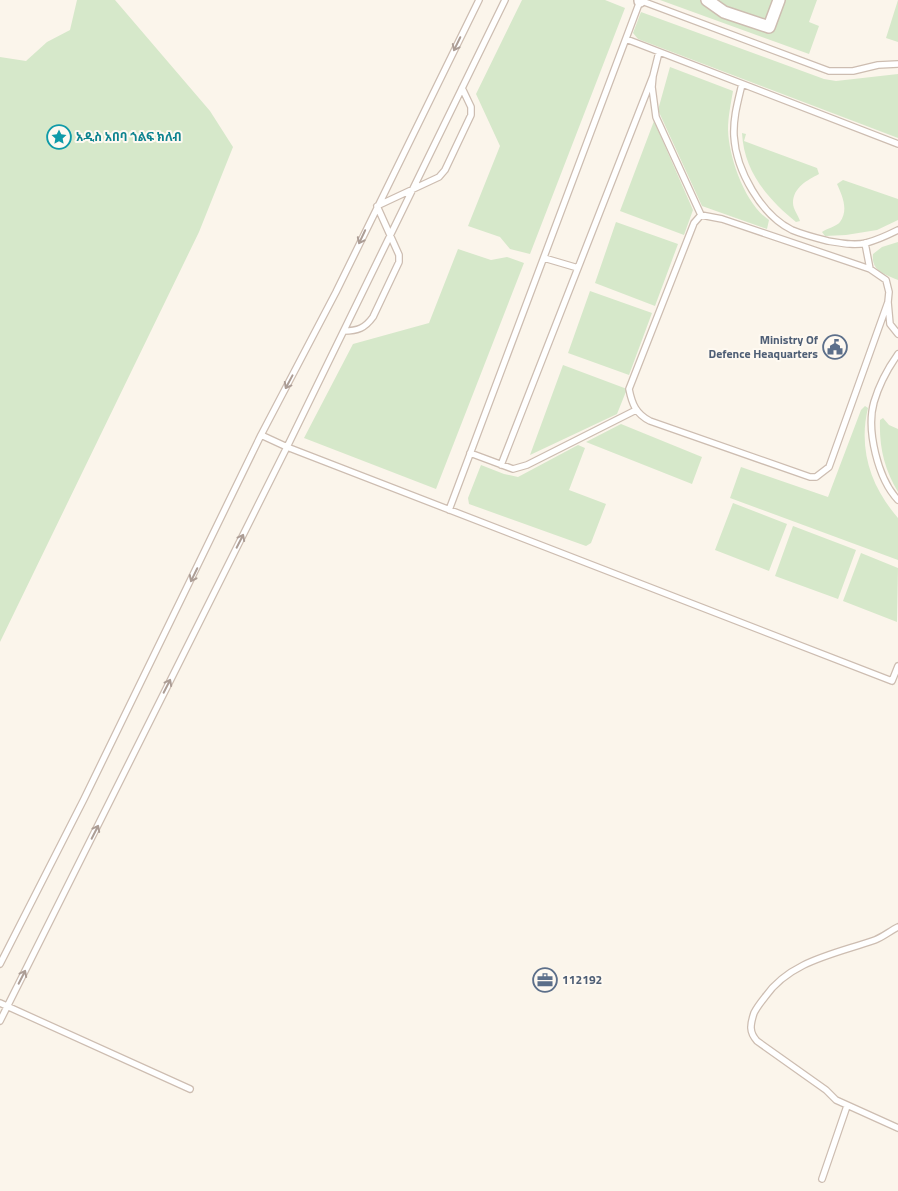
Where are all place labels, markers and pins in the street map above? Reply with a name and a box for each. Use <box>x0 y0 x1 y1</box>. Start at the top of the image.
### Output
place icon: አዲስ አበባ ጎልፍ ክለብ <box>46 124 72 150</box>
place label: አዲስ አበባ ጎልፍ ክለብ <box>76 127 182 146</box>
place label: Ministry Of Defence Heaquarters <box>708 330 819 363</box>
public building icon: Ministry Of Defence Heaquarters <box>822 334 848 360</box>
office icon: 112192 <box>532 967 558 993</box>
place label: 112192 <box>562 970 602 989</box>

